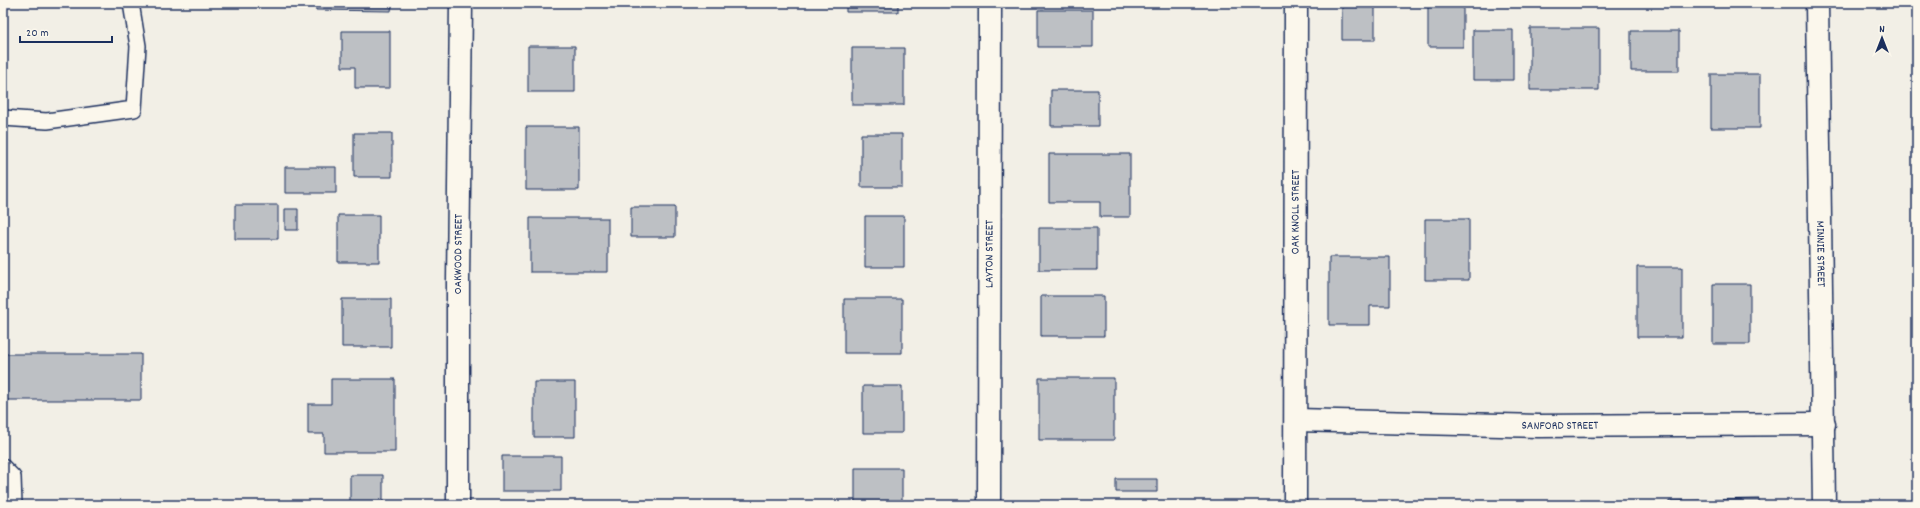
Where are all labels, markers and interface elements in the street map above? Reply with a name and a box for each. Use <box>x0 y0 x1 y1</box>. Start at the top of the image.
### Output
scale bar <box>20 18 112 44</box>
north arrow <box>1862 18 1902 58</box>
text: N <box>1879 22 1885 38</box>
text: 20 m <box>26 25 49 42</box>
street label: OAK KNOLL STREET <box>1287 170 1304 254</box>
street label: OAKWOOD STREET <box>450 214 467 294</box>
street label: LAYTON STREET <box>981 220 998 288</box>
street label: MINNIE STREET <box>1812 221 1829 287</box>
street label: SANFORD STREET <box>1521 417 1598 435</box>

